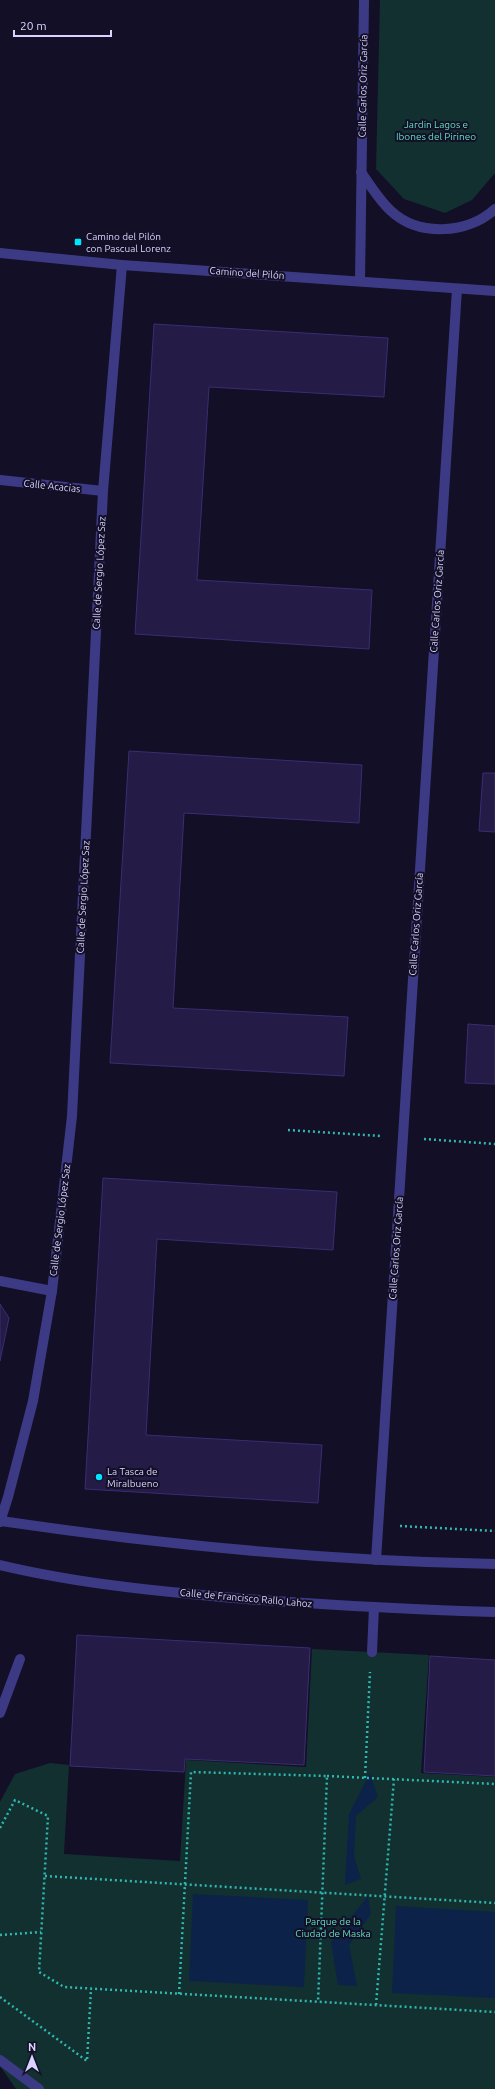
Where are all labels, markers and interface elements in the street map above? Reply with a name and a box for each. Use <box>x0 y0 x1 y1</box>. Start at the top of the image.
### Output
scale bar <box>14 12 111 38</box>
text: 20 m <box>20 19 47 32</box>
street label: Calle Carlos Oriz García <box>357 34 369 138</box>
park label: Jardin Lagos e Ibones del Pirineo <box>396 119 476 142</box>
place label: Camino del Pilón con Pascual Lorenz <box>86 231 171 254</box>
marker: Camino del Pilón con Pascual Lorenz <box>73 237 83 247</box>
street label: Camino del Pilón <box>209 265 285 281</box>
street label: Calle Acacias <box>23 478 81 494</box>
street label: Calle de Sergio López Saz <box>91 516 107 630</box>
street label: Calle Carlos Oriz García <box>428 549 446 653</box>
street label: Calle de Sergio López Saz <box>75 840 91 954</box>
street label: Calle Carlos Oriz García <box>407 872 425 976</box>
street label: Calle de Sergio López Saz <box>48 1163 72 1277</box>
street label: Calle Carlos Oriz García <box>387 1196 405 1300</box>
place label: La Tasca de Miralbueno <box>107 1466 158 1489</box>
marker: La Tasca de Miralbueno <box>94 1472 104 1482</box>
street label: Calle de Francisco Rallo Lahoz <box>179 1587 313 1609</box>
park label: Parque de la Ciudad de Maska <box>295 1916 371 1939</box>
north arrow <box>12 2037 52 2077</box>
text: N <box>28 2041 36 2053</box>

